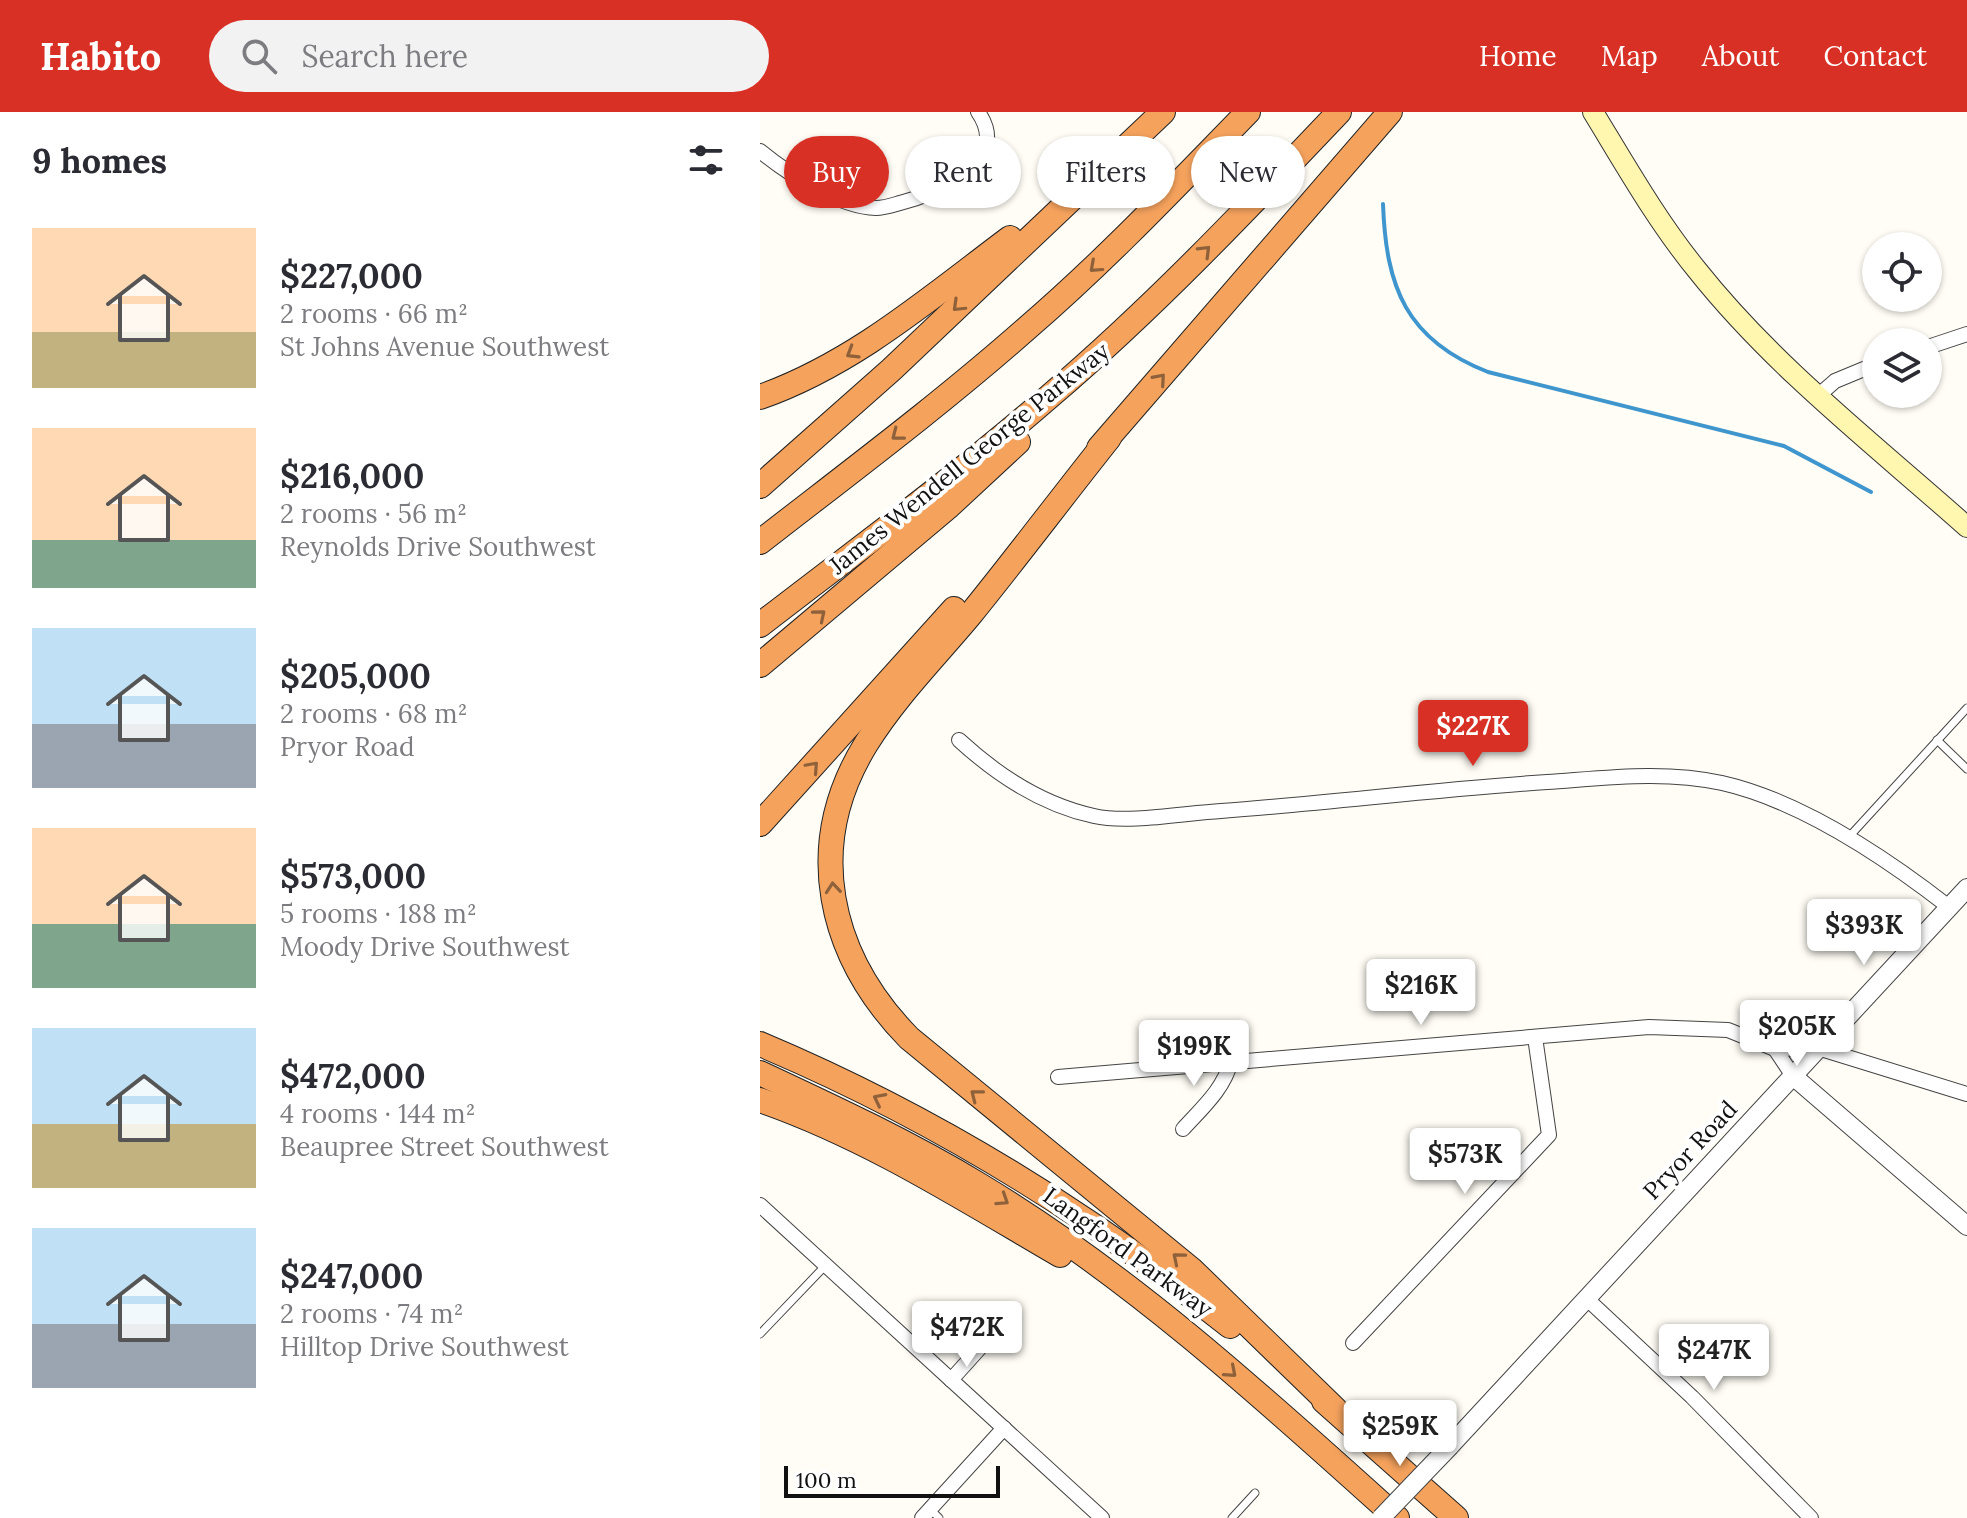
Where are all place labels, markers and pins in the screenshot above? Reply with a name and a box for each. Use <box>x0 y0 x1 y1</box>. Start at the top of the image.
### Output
pin: $227K <box>1417 700 1529 768</box>
pin: $393K <box>1808 899 1920 967</box>
pin: $216K <box>1365 959 1477 1027</box>
pin: $205K <box>1741 1000 1853 1068</box>
pin: $199K <box>1138 1020 1250 1088</box>
pin: $573K <box>1409 1128 1521 1196</box>
pin: $472K <box>911 1301 1023 1369</box>
pin: $247K <box>1658 1324 1770 1392</box>
pin: $259K <box>1344 1400 1456 1468</box>

